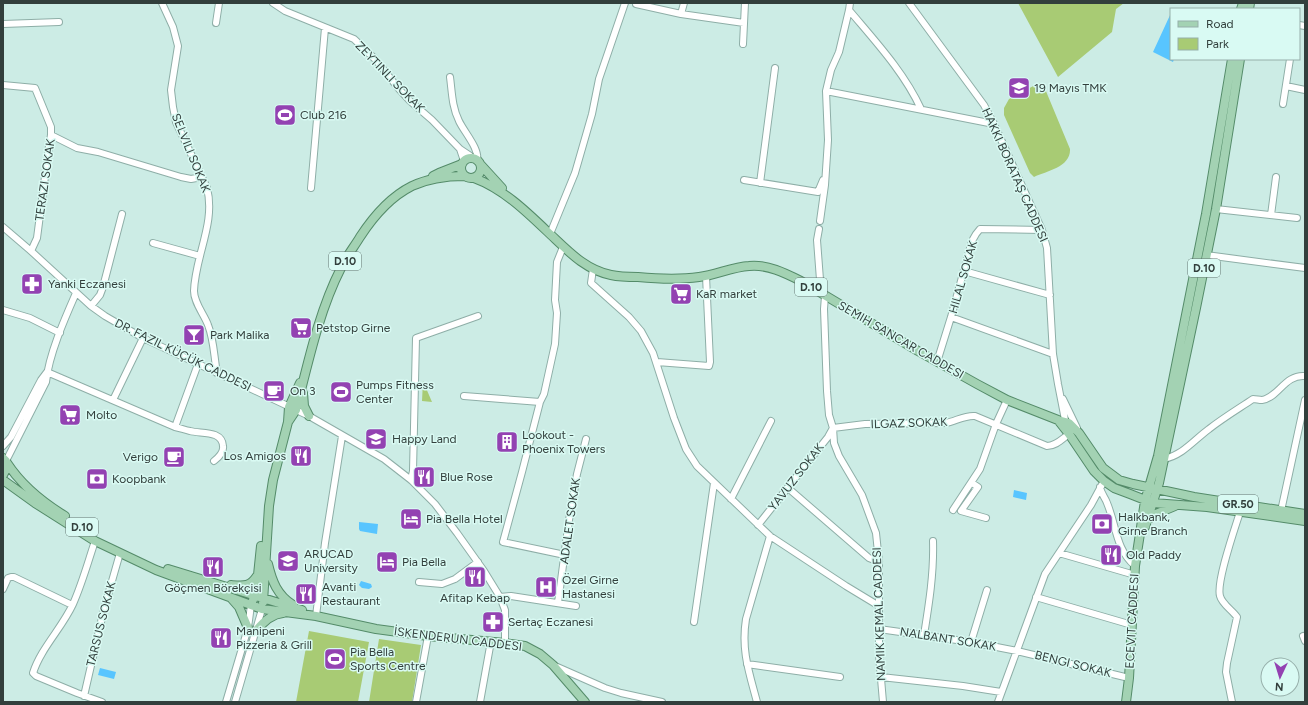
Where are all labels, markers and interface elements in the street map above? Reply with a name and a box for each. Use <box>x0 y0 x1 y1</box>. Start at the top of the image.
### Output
legend <box>1170 8 1300 60</box>
text: Road <box>1206 17 1234 31</box>
text: Park <box>1206 37 1229 51</box>
street label: ZEYTINLI SOKAK <box>353 39 428 116</box>
school or university icon: 19 Mayıs TMK <box>1006 75 1032 101</box>
place label: 19 Mayıs TMK <box>1034 81 1107 95</box>
sports icon: Club 216 <box>272 102 298 128</box>
street label: HAKKI BORATAŞ CADDESI <box>979 106 1051 244</box>
place label: Club 216 <box>300 108 347 122</box>
street label: SELVILI SOKAK <box>169 111 214 195</box>
street label: TERAZI SOKAK <box>32 137 58 222</box>
street label: HILAL SOKAK <box>946 238 980 315</box>
road number: D.10 <box>329 252 361 270</box>
road number: D.10 <box>1188 259 1220 277</box>
pharmacy icon: Yanki Eczanesi <box>19 271 45 297</box>
place label: Yanki Eczanesi <box>48 277 126 291</box>
road number: D.10 <box>795 278 827 296</box>
supermarket icon: KaR market <box>668 281 694 307</box>
place label: KaR market <box>696 287 757 301</box>
street label: SEMIH SANCAR CADDESI <box>836 298 966 382</box>
supermarket icon: Petstop Girne <box>288 315 314 341</box>
street label: DR. FAZIL KÜÇÜK CADDESI <box>112 316 254 394</box>
place label: Petstop Girne <box>316 321 391 335</box>
bar icon: Park Malika <box>181 322 207 348</box>
place label: Park Malika <box>210 328 269 342</box>
cafe icon: On 3 <box>261 378 287 404</box>
place label: Pumps Fitness Center <box>356 378 434 406</box>
sports icon: Pumps Fitness Center <box>328 379 354 405</box>
place label: On 3 <box>290 384 316 398</box>
supermarket icon: Molto <box>57 402 83 428</box>
place label: Molto <box>86 408 117 422</box>
street label: ILGAZ SOKAK <box>870 415 948 431</box>
school or university icon: Happy Land <box>363 426 389 452</box>
place label: Lookout - Phoenix Towers <box>522 428 606 456</box>
building icon: Lookout - Phoenix Towers <box>494 429 520 455</box>
place label: Happy Land <box>392 432 457 446</box>
street label: YAVUZ SOKAK <box>765 440 827 514</box>
restaurant icon: Los Amigos <box>288 443 314 469</box>
cafe icon: Verigo <box>161 444 187 470</box>
place label: Los Amigos <box>224 449 286 463</box>
place label: Verigo <box>123 450 158 464</box>
restaurant icon: Blue Rose <box>411 464 437 490</box>
bank icon: Koopbank <box>84 466 110 492</box>
place label: Blue Rose <box>440 470 493 484</box>
place label: Koopbank <box>112 472 166 486</box>
street label: ADALET SOKAK <box>557 476 583 565</box>
road number: GR.50 <box>1218 495 1258 513</box>
hotel icon: Pia Bella Hotel <box>398 506 424 532</box>
place label: Halkbank, Girne Branch <box>1118 510 1188 538</box>
bank icon: Halkbank, Girne Branch <box>1089 511 1115 537</box>
place label: Pia Bella Hotel <box>426 512 503 526</box>
road number: D.10 <box>66 518 98 536</box>
restaurant icon: Old Paddy <box>1098 542 1124 568</box>
place label: ARUCAD University <box>304 547 359 575</box>
street label: NAMIK KEMAL CADDESI <box>870 547 888 681</box>
school or university icon: ARUCAD University <box>275 548 301 574</box>
place label: Old Paddy <box>1126 548 1182 562</box>
hotel icon: Pia Bella <box>374 549 400 575</box>
restaurant icon: Göçmen Börekçisi <box>200 554 226 580</box>
place label: Pia Bella <box>402 555 446 569</box>
restaurant icon: Afitap Kebap <box>462 564 488 590</box>
place label: Özel Girne Hastanesi <box>562 573 619 601</box>
street label: ECEVIT CADDESI <box>1123 573 1141 669</box>
hospital icon: Özel Girne Hastanesi <box>533 574 559 600</box>
street label: TARSUS SOKAK <box>84 579 118 668</box>
place label: Avanti Restaurant <box>322 580 381 608</box>
place label: Göçmen Börekçisi <box>164 581 262 595</box>
restaurant icon: Avanti Restaurant <box>293 581 319 607</box>
place label: Afitap Kebap <box>440 591 510 605</box>
pharmacy icon: Sertaç Eczanesi <box>480 609 506 635</box>
place label: Sertaç Eczanesi <box>508 615 593 629</box>
place label: Manipeni Pizzeria & Grill <box>236 624 312 652</box>
street label: İSKENDERUN CADDESI <box>393 624 523 654</box>
street label: NALBANT SOKAK <box>899 624 998 654</box>
restaurant icon: Manipeni Pizzeria & Grill <box>208 625 234 651</box>
place label: Pia Bella Sports Centre <box>350 645 426 673</box>
sports icon: Pia Bella Sports Centre <box>322 646 348 672</box>
street label: BENGI SOKAK <box>1033 648 1113 680</box>
north arrow <box>1260 657 1300 697</box>
text: N <box>1275 680 1284 693</box>

